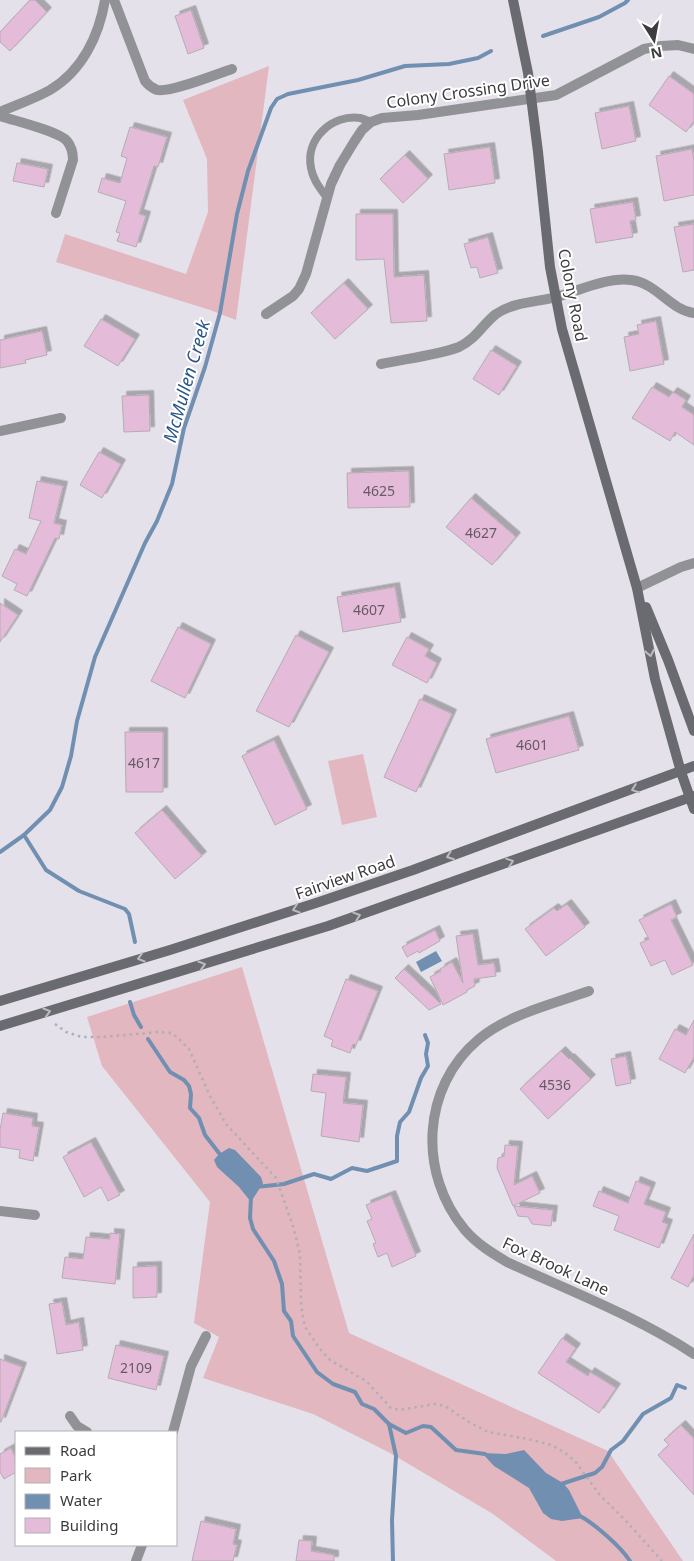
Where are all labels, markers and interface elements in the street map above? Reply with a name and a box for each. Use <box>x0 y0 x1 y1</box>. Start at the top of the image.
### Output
north arrow <box>629 15 679 65</box>
text: N <box>649 43 664 64</box>
street label: Colony Crossing Drive <box>385 69 551 113</box>
street label: Colony Road <box>553 247 593 343</box>
water label: McMullen Creek <box>157 316 215 445</box>
house number: 4625 <box>363 481 395 500</box>
house number: 4627 <box>465 523 497 542</box>
house number: 4607 <box>353 600 385 619</box>
one-way arrow <box>644 648 655 657</box>
house number: 4601 <box>516 735 548 754</box>
house number: 4617 <box>128 753 160 772</box>
one-way arrow <box>631 783 640 793</box>
street label: Fairview Road <box>292 850 398 904</box>
one-way arrow <box>446 850 455 860</box>
one-way arrow <box>505 858 514 868</box>
one-way arrow <box>292 904 301 914</box>
one-way arrow <box>352 912 361 922</box>
one-way arrow <box>138 953 146 963</box>
one-way arrow <box>197 960 206 970</box>
one-way arrow <box>42 1008 50 1018</box>
house number: 4536 <box>539 1075 571 1094</box>
street label: Fox Brook Lane <box>499 1232 613 1300</box>
house number: 2109 <box>120 1358 152 1377</box>
legend <box>15 1431 178 1546</box>
text: Road <box>60 1440 96 1460</box>
text: Park <box>60 1465 92 1485</box>
text: Water <box>60 1490 102 1510</box>
text: Building <box>60 1515 118 1535</box>

